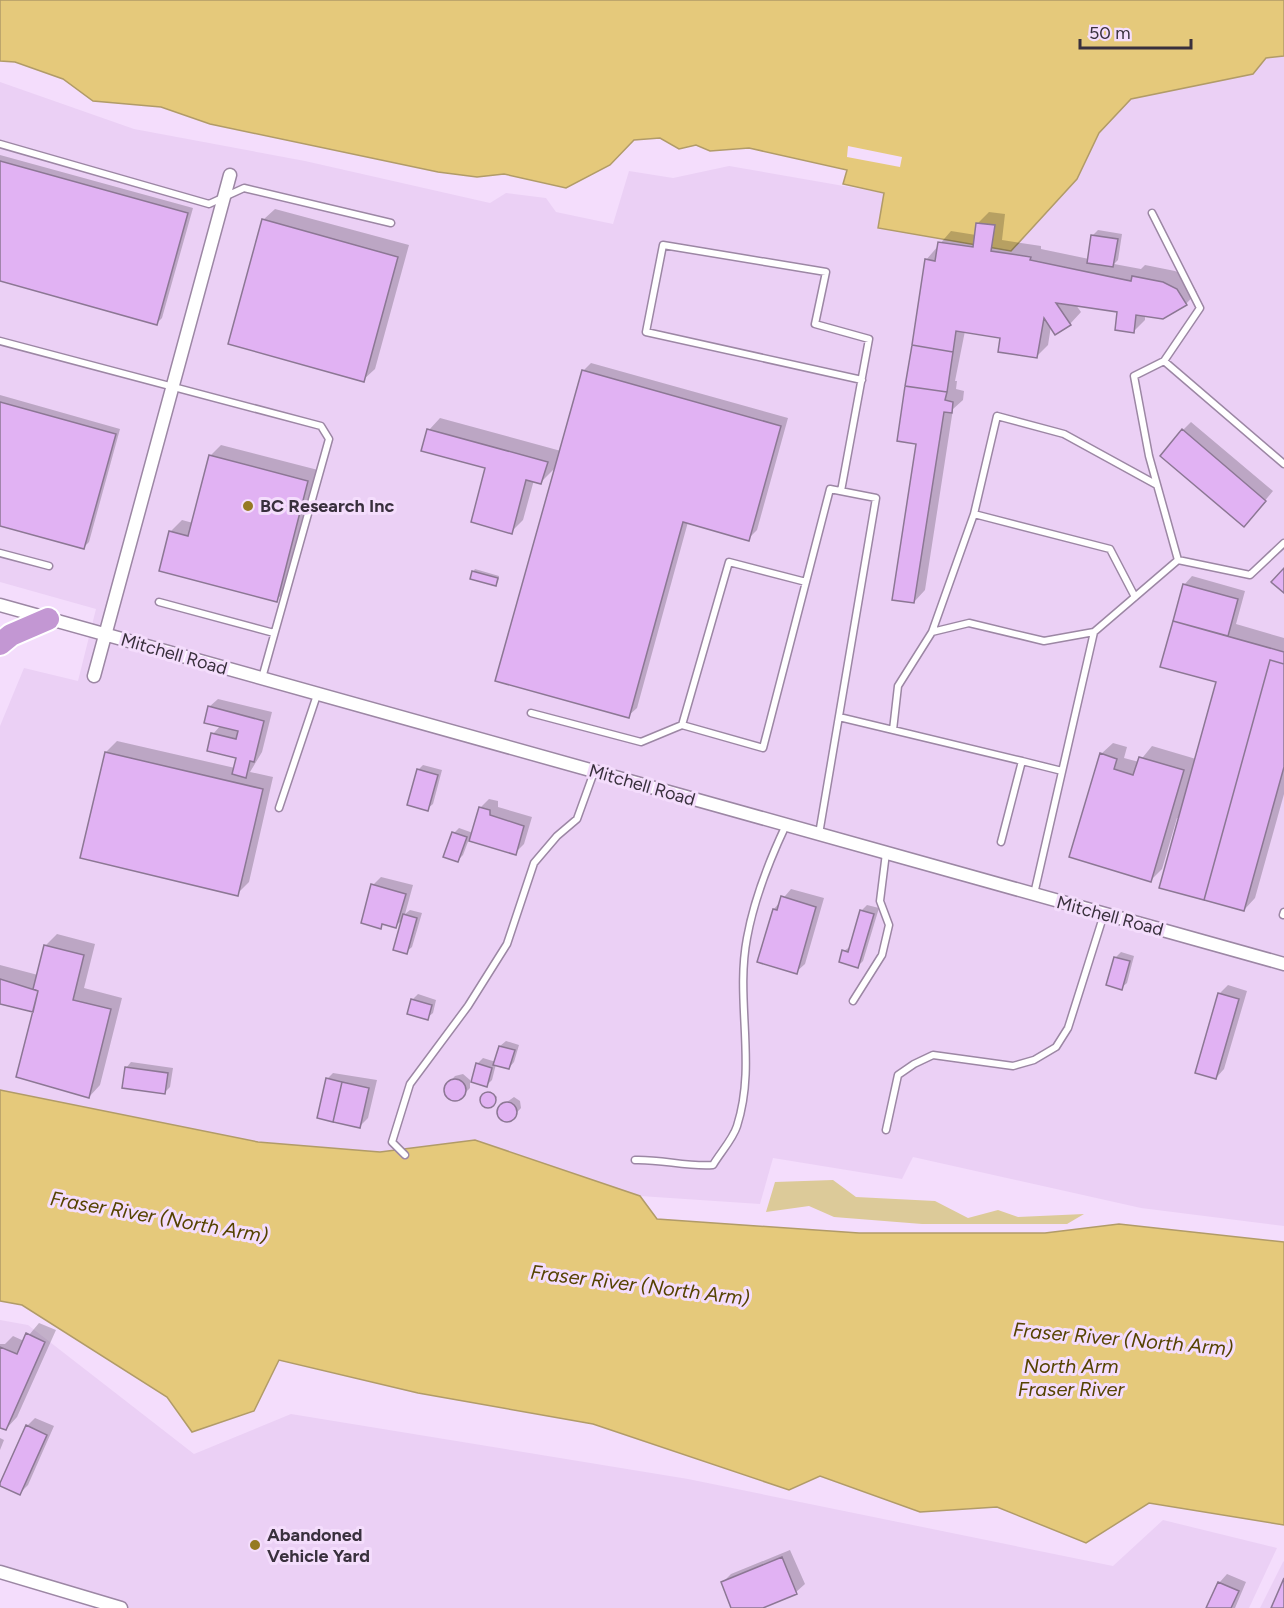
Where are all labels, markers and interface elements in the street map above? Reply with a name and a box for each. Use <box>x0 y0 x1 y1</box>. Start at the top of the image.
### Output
scale bar <box>1080 12 1191 50</box>
text: 50 m <box>1089 22 1131 44</box>
place label: BC Research Inc <box>260 495 395 517</box>
marker: BC Research Inc <box>241 499 255 513</box>
street label: Mitchell Road <box>118 628 230 680</box>
street label: Mitchell Road <box>586 759 698 811</box>
street label: Mitchell Road <box>1054 891 1166 941</box>
water label: Fraser River (North Arm) <box>48 1186 270 1248</box>
water label: Fraser River (North Arm) <box>529 1260 751 1310</box>
water label: Fraser River (North Arm) <box>1012 1317 1234 1361</box>
water label: North Arm Fraser River <box>1018 1354 1125 1401</box>
place label: Abandoned Vehicle Yard <box>267 1524 370 1567</box>
marker: Abandoned Vehicle Yard <box>248 1538 262 1552</box>

